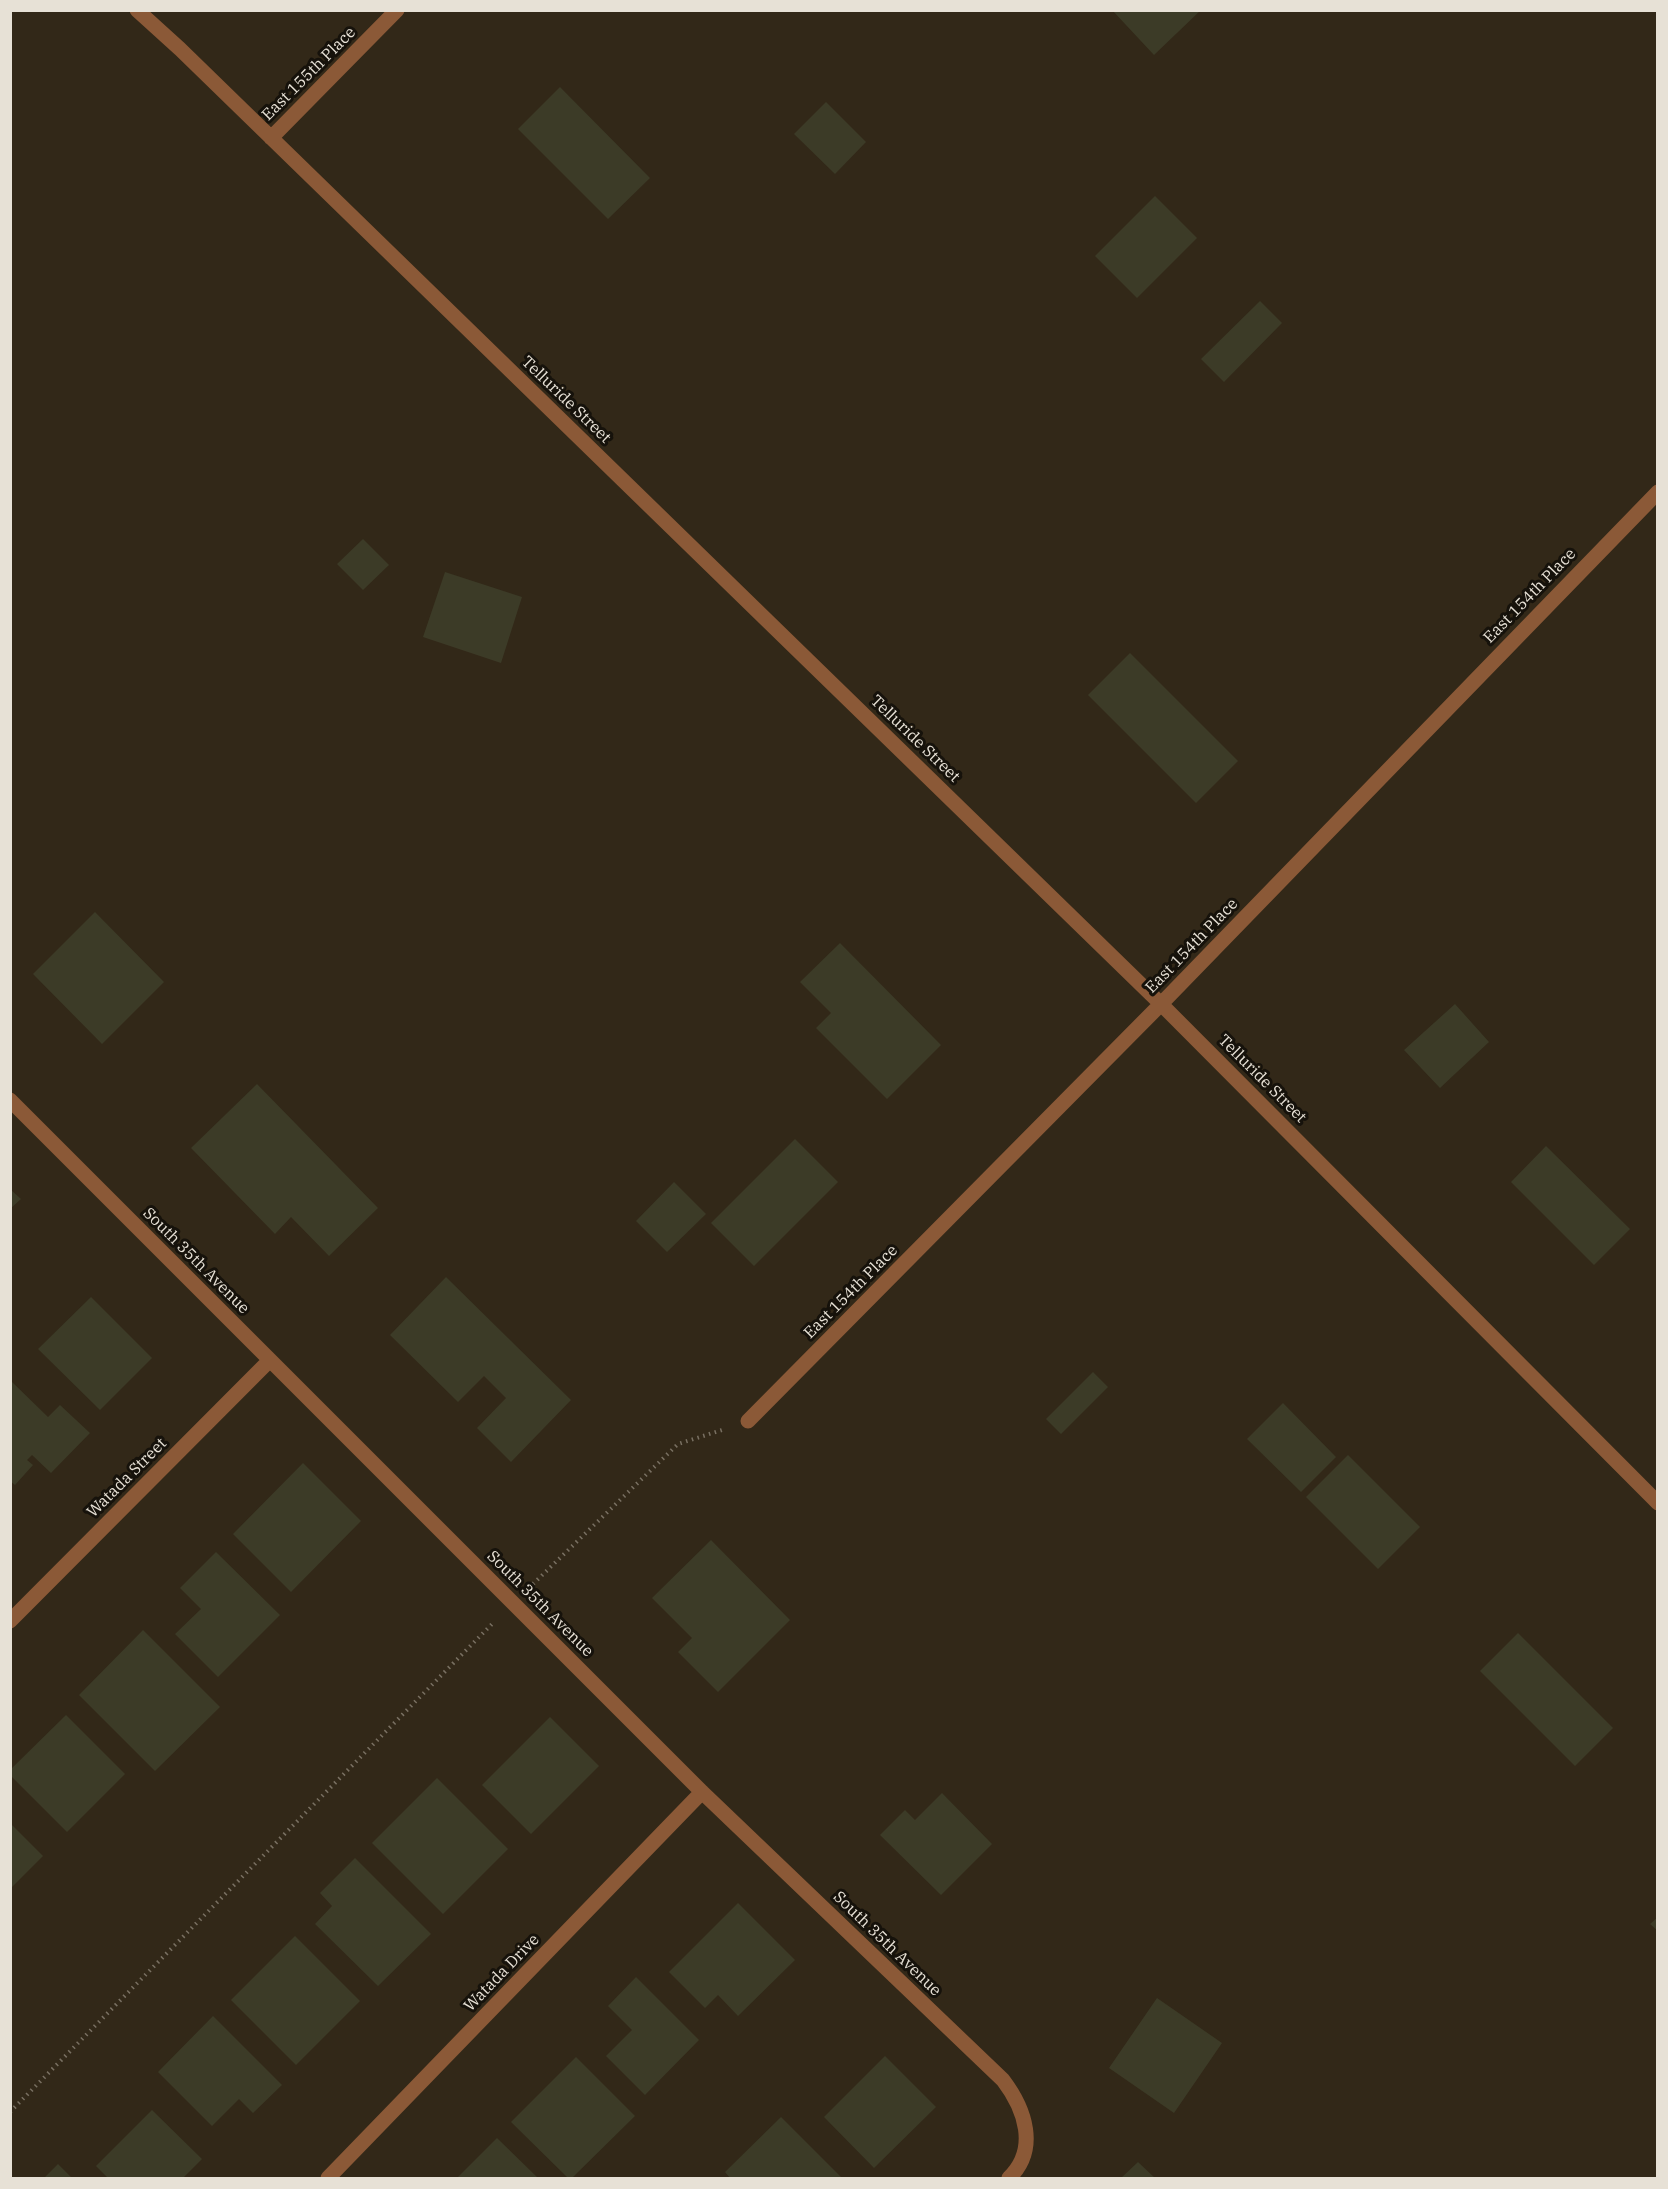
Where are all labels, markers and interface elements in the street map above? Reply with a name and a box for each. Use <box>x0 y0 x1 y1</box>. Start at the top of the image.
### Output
street label: East 155th Place <box>258 23 360 125</box>
street label: Telluride Street <box>517 352 615 448</box>
street label: East 154th Place <box>1480 545 1580 647</box>
street label: Telluride Street <box>866 691 964 787</box>
street label: East 154th Place <box>1142 895 1242 997</box>
street label: Telluride Street <box>1214 1031 1310 1127</box>
street label: South 35th Avenue <box>139 1204 253 1318</box>
street label: East 154th Place <box>800 1241 902 1343</box>
street label: Watada Street <box>83 1434 171 1522</box>
street label: South 35th Avenue <box>483 1547 597 1661</box>
street label: South 35th Avenue <box>829 1888 945 2000</box>
street label: Watada Drive <box>460 1930 544 2016</box>

